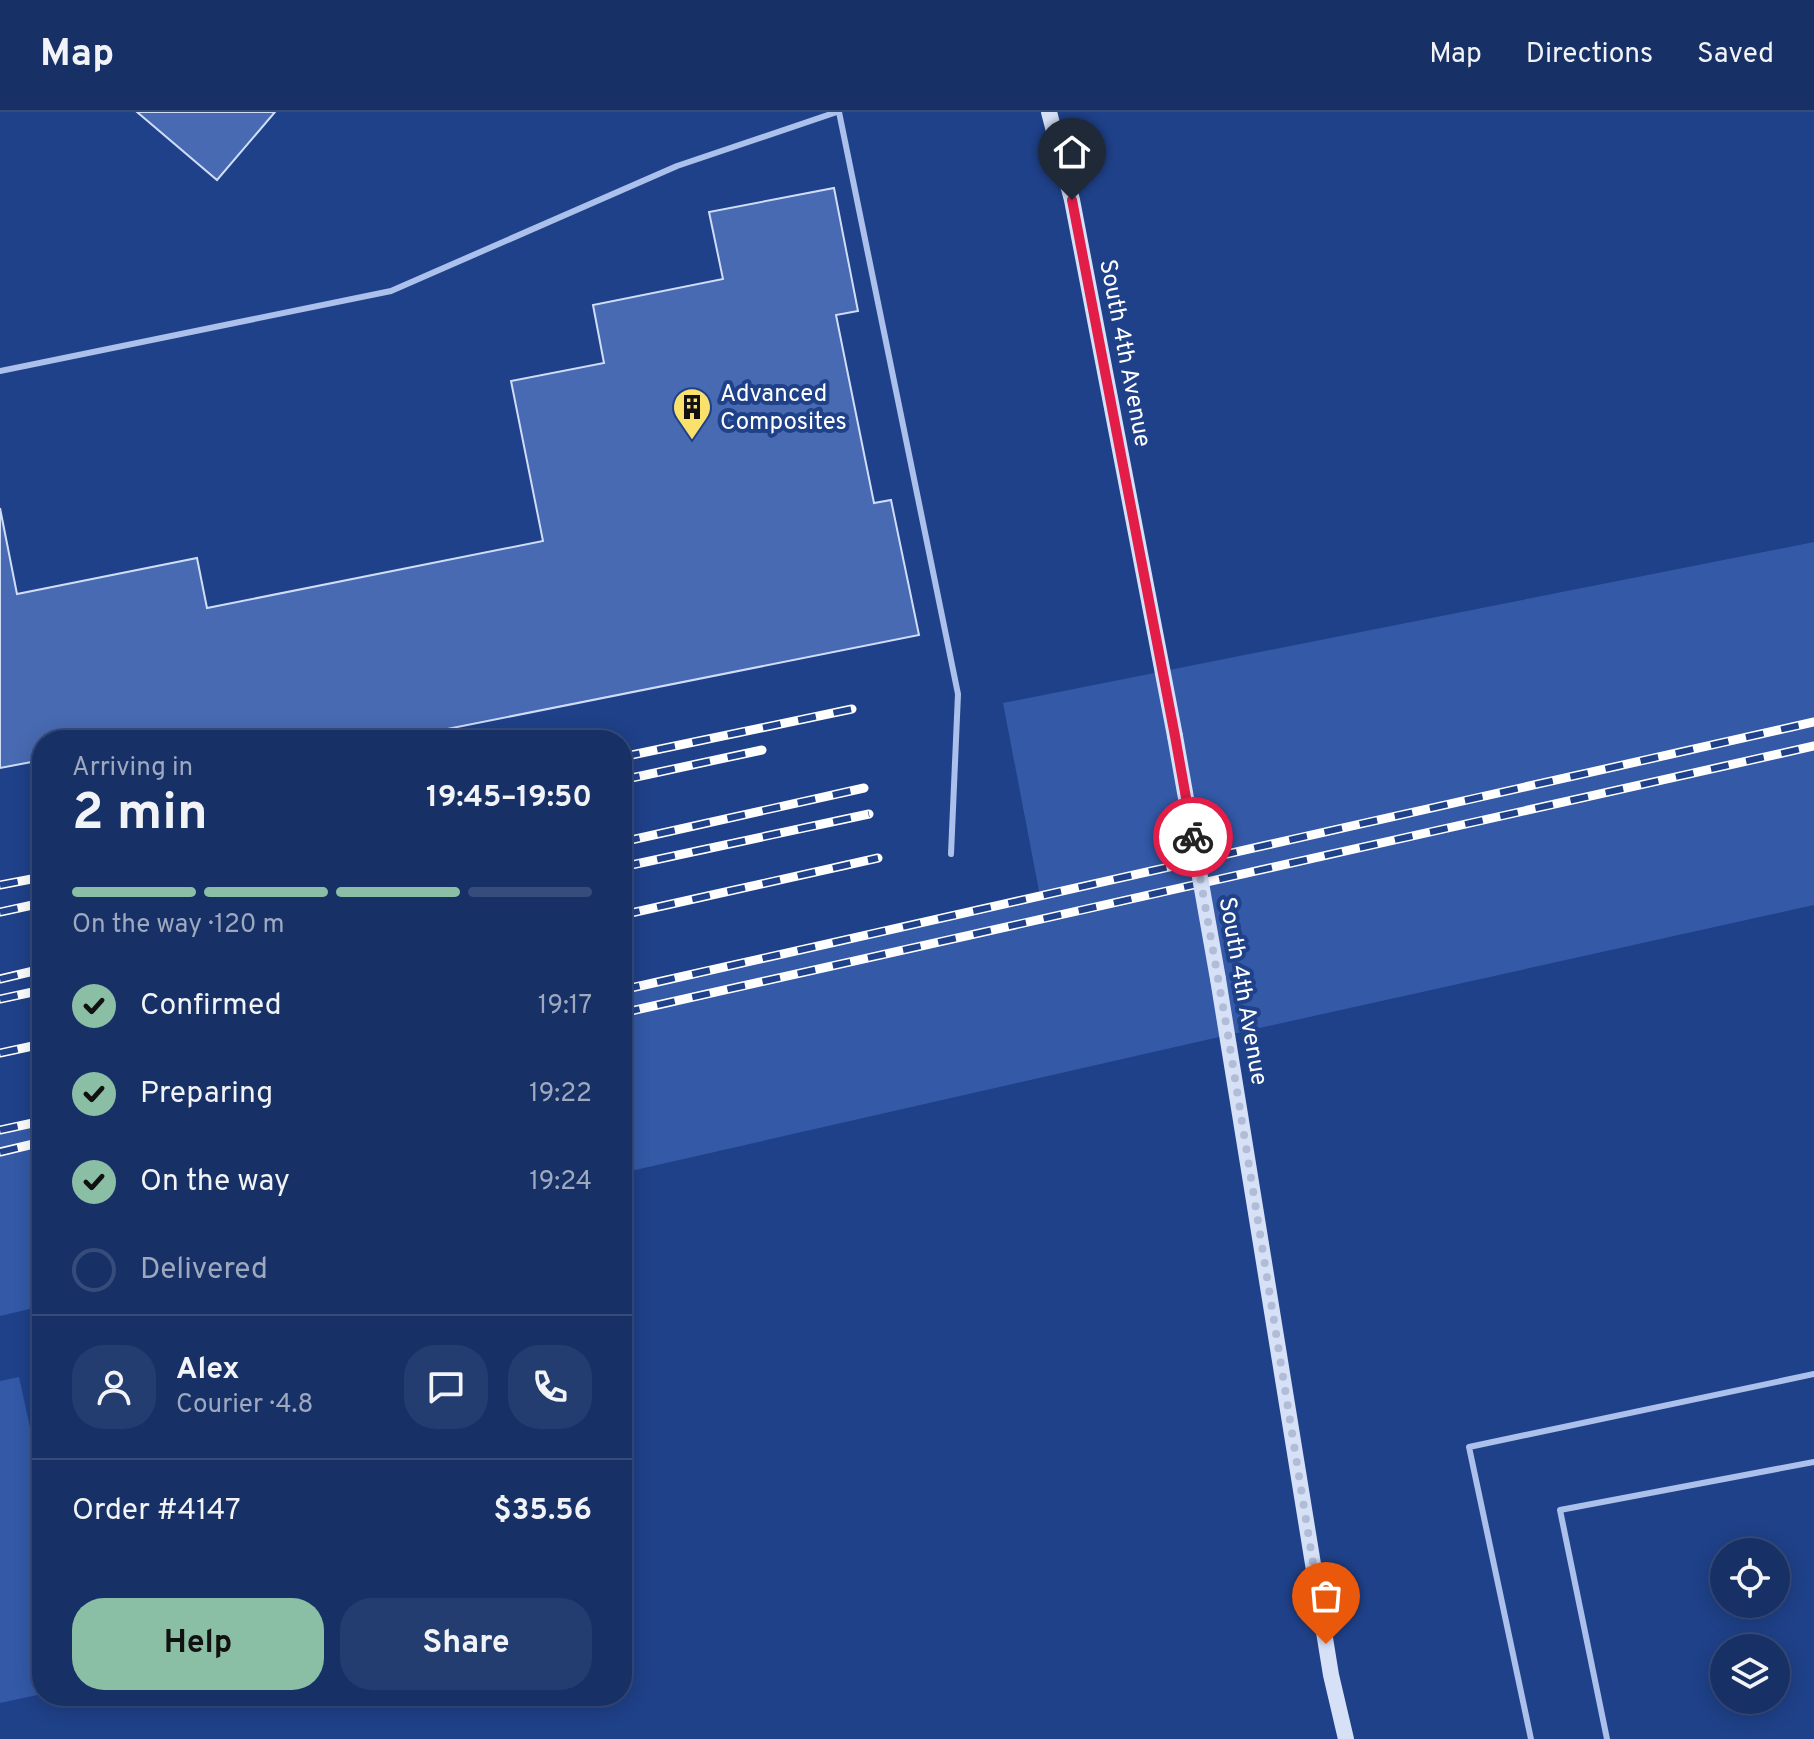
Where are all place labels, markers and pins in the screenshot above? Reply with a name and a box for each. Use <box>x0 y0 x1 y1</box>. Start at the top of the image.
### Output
pin <box>1038 118 1106 200</box>
place label: Advanced Composites <box>720 380 847 438</box>
building icon: Advanced Composites <box>671 386 713 441</box>
pin <box>1292 1562 1360 1644</box>

